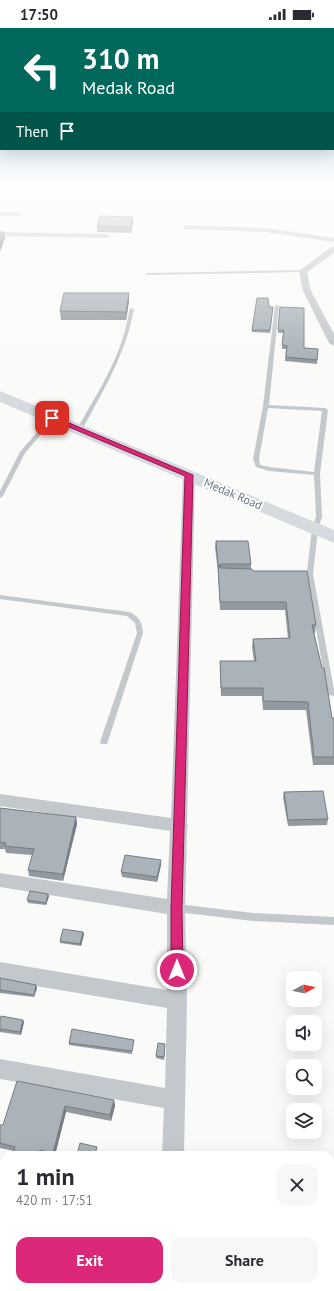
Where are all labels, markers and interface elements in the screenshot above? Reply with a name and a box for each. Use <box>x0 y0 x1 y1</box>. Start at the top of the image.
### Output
text: 17:50 <box>20 5 58 24</box>
text: 310 m <box>82 40 159 77</box>
icon: left <box>16 44 68 96</box>
text: Medak Road <box>82 76 175 99</box>
icon: arrive <box>56 120 78 142</box>
text: Then <box>16 122 48 141</box>
pin <box>35 401 69 435</box>
icon: arrive <box>41 407 63 429</box>
street label: Medak Road <box>202 475 265 513</box>
position arrow <box>156 949 198 991</box>
north arrow <box>286 971 322 1007</box>
map controls <box>286 971 322 1139</box>
button: sound <box>286 1015 322 1051</box>
button: search <box>286 1059 322 1095</box>
button: layers <box>286 1103 322 1139</box>
text: 1 min <box>16 1161 75 1192</box>
button: close <box>276 1164 318 1206</box>
text: 420 m · 17:51 <box>16 1192 93 1209</box>
button: Exit <box>16 1237 163 1283</box>
button: Share <box>171 1237 318 1283</box>

